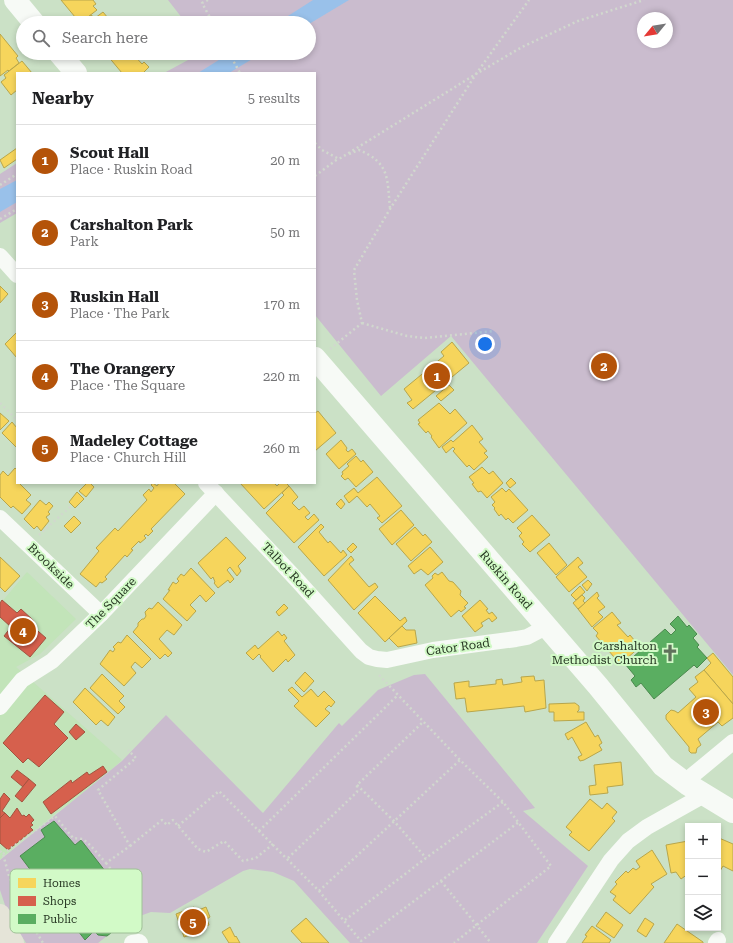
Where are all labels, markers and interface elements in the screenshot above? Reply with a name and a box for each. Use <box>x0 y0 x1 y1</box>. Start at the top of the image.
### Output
north arrow <box>637 12 673 48</box>
search box <box>16 16 316 60</box>
icon: search <box>30 27 52 49</box>
text: Search here <box>62 29 148 47</box>
text: Nearby <box>32 88 94 108</box>
text: 5 results <box>248 91 300 106</box>
text: Scout Hall <box>70 144 149 162</box>
text: 1 <box>41 153 49 168</box>
text: 20 m <box>270 153 300 168</box>
text: Place · Ruskin Road <box>70 162 193 177</box>
text: Carshalton Park <box>70 216 193 234</box>
text: 2 <box>41 225 49 240</box>
text: 50 m <box>270 225 300 240</box>
text: Park <box>70 234 99 249</box>
text: Ruskin Hall <box>70 288 159 306</box>
text: 3 <box>41 297 49 312</box>
text: 170 m <box>263 297 300 312</box>
text: Place · The Park <box>70 306 170 321</box>
your location <box>475 334 495 354</box>
pin: 2 <box>591 351 617 381</box>
text: The Orangery <box>70 360 175 378</box>
pin: 1 <box>424 361 450 391</box>
text: 4 <box>41 369 49 384</box>
text: 220 m <box>263 369 300 384</box>
text: Place · The Square <box>70 378 185 393</box>
text: Madeley Cottage <box>70 432 198 450</box>
text: 5 <box>41 441 49 456</box>
text: 260 m <box>263 441 300 456</box>
text: Place · Church Hill <box>70 450 186 465</box>
street label: Talbot Road <box>259 540 317 600</box>
street label: Brookside <box>25 541 77 592</box>
street label: Ruskin Road <box>477 548 535 612</box>
street label: The Square <box>83 574 139 632</box>
pin: 4 <box>10 616 36 646</box>
street label: Cator Road <box>425 636 491 658</box>
place label: Carshalton Methodist Church <box>552 639 657 667</box>
church icon: Carshalton Methodist Church <box>660 643 680 663</box>
pin: 3 <box>693 697 719 727</box>
map controls <box>685 823 721 931</box>
button: + <box>685 823 721 859</box>
button: − <box>685 859 721 895</box>
legend <box>10 869 142 933</box>
text: Homes <box>43 877 80 890</box>
text: Shops <box>43 895 76 908</box>
button: layers <box>685 895 721 931</box>
pin: 5 <box>180 907 206 937</box>
text: Public <box>43 913 77 926</box>

